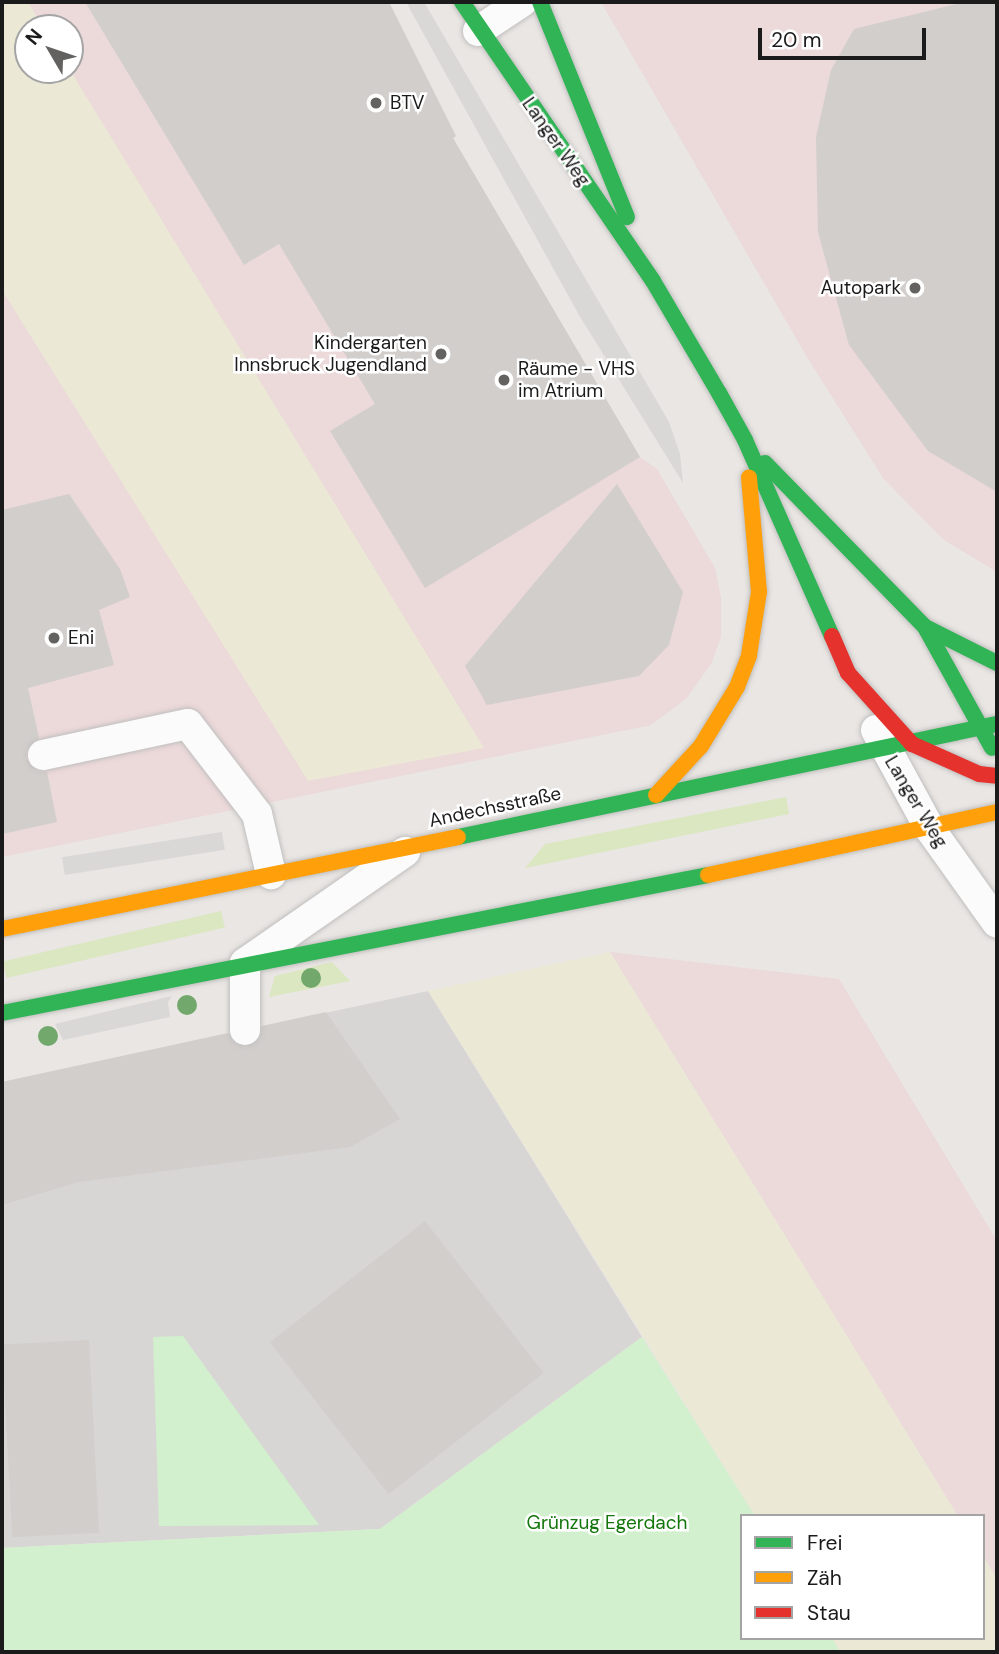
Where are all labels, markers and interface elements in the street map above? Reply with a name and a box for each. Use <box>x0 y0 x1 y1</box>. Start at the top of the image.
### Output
north arrow <box>14 14 84 84</box>
scale bar <box>761 14 929 58</box>
text: N <box>20 23 48 50</box>
text: 20 m <box>771 26 822 54</box>
place label: BTV <box>390 92 425 114</box>
street label: Langer Weg <box>517 93 595 191</box>
marker: BTV <box>368 95 384 111</box>
place label: Autopark <box>820 277 901 299</box>
marker: Autopark <box>907 280 923 296</box>
place label: Kindergarten Innsbruck Jugendland <box>234 332 427 376</box>
marker: Kindergarten Innsbruck Jugendland <box>433 346 449 362</box>
place label: Räume - VHS im Atrium <box>518 358 635 402</box>
marker: Räume - VHS im Atrium <box>496 372 512 388</box>
place label: Eni <box>68 627 94 649</box>
marker: Eni <box>46 630 62 646</box>
street label: Langer Weg <box>880 752 952 852</box>
street label: Andechsstraße <box>427 782 563 832</box>
park label: Grünzug Egerdach <box>527 1512 687 1534</box>
legend <box>740 1514 985 1640</box>
text: Frei <box>807 1529 843 1557</box>
text: Zäh <box>807 1564 842 1592</box>
text: Stau <box>807 1599 851 1627</box>

